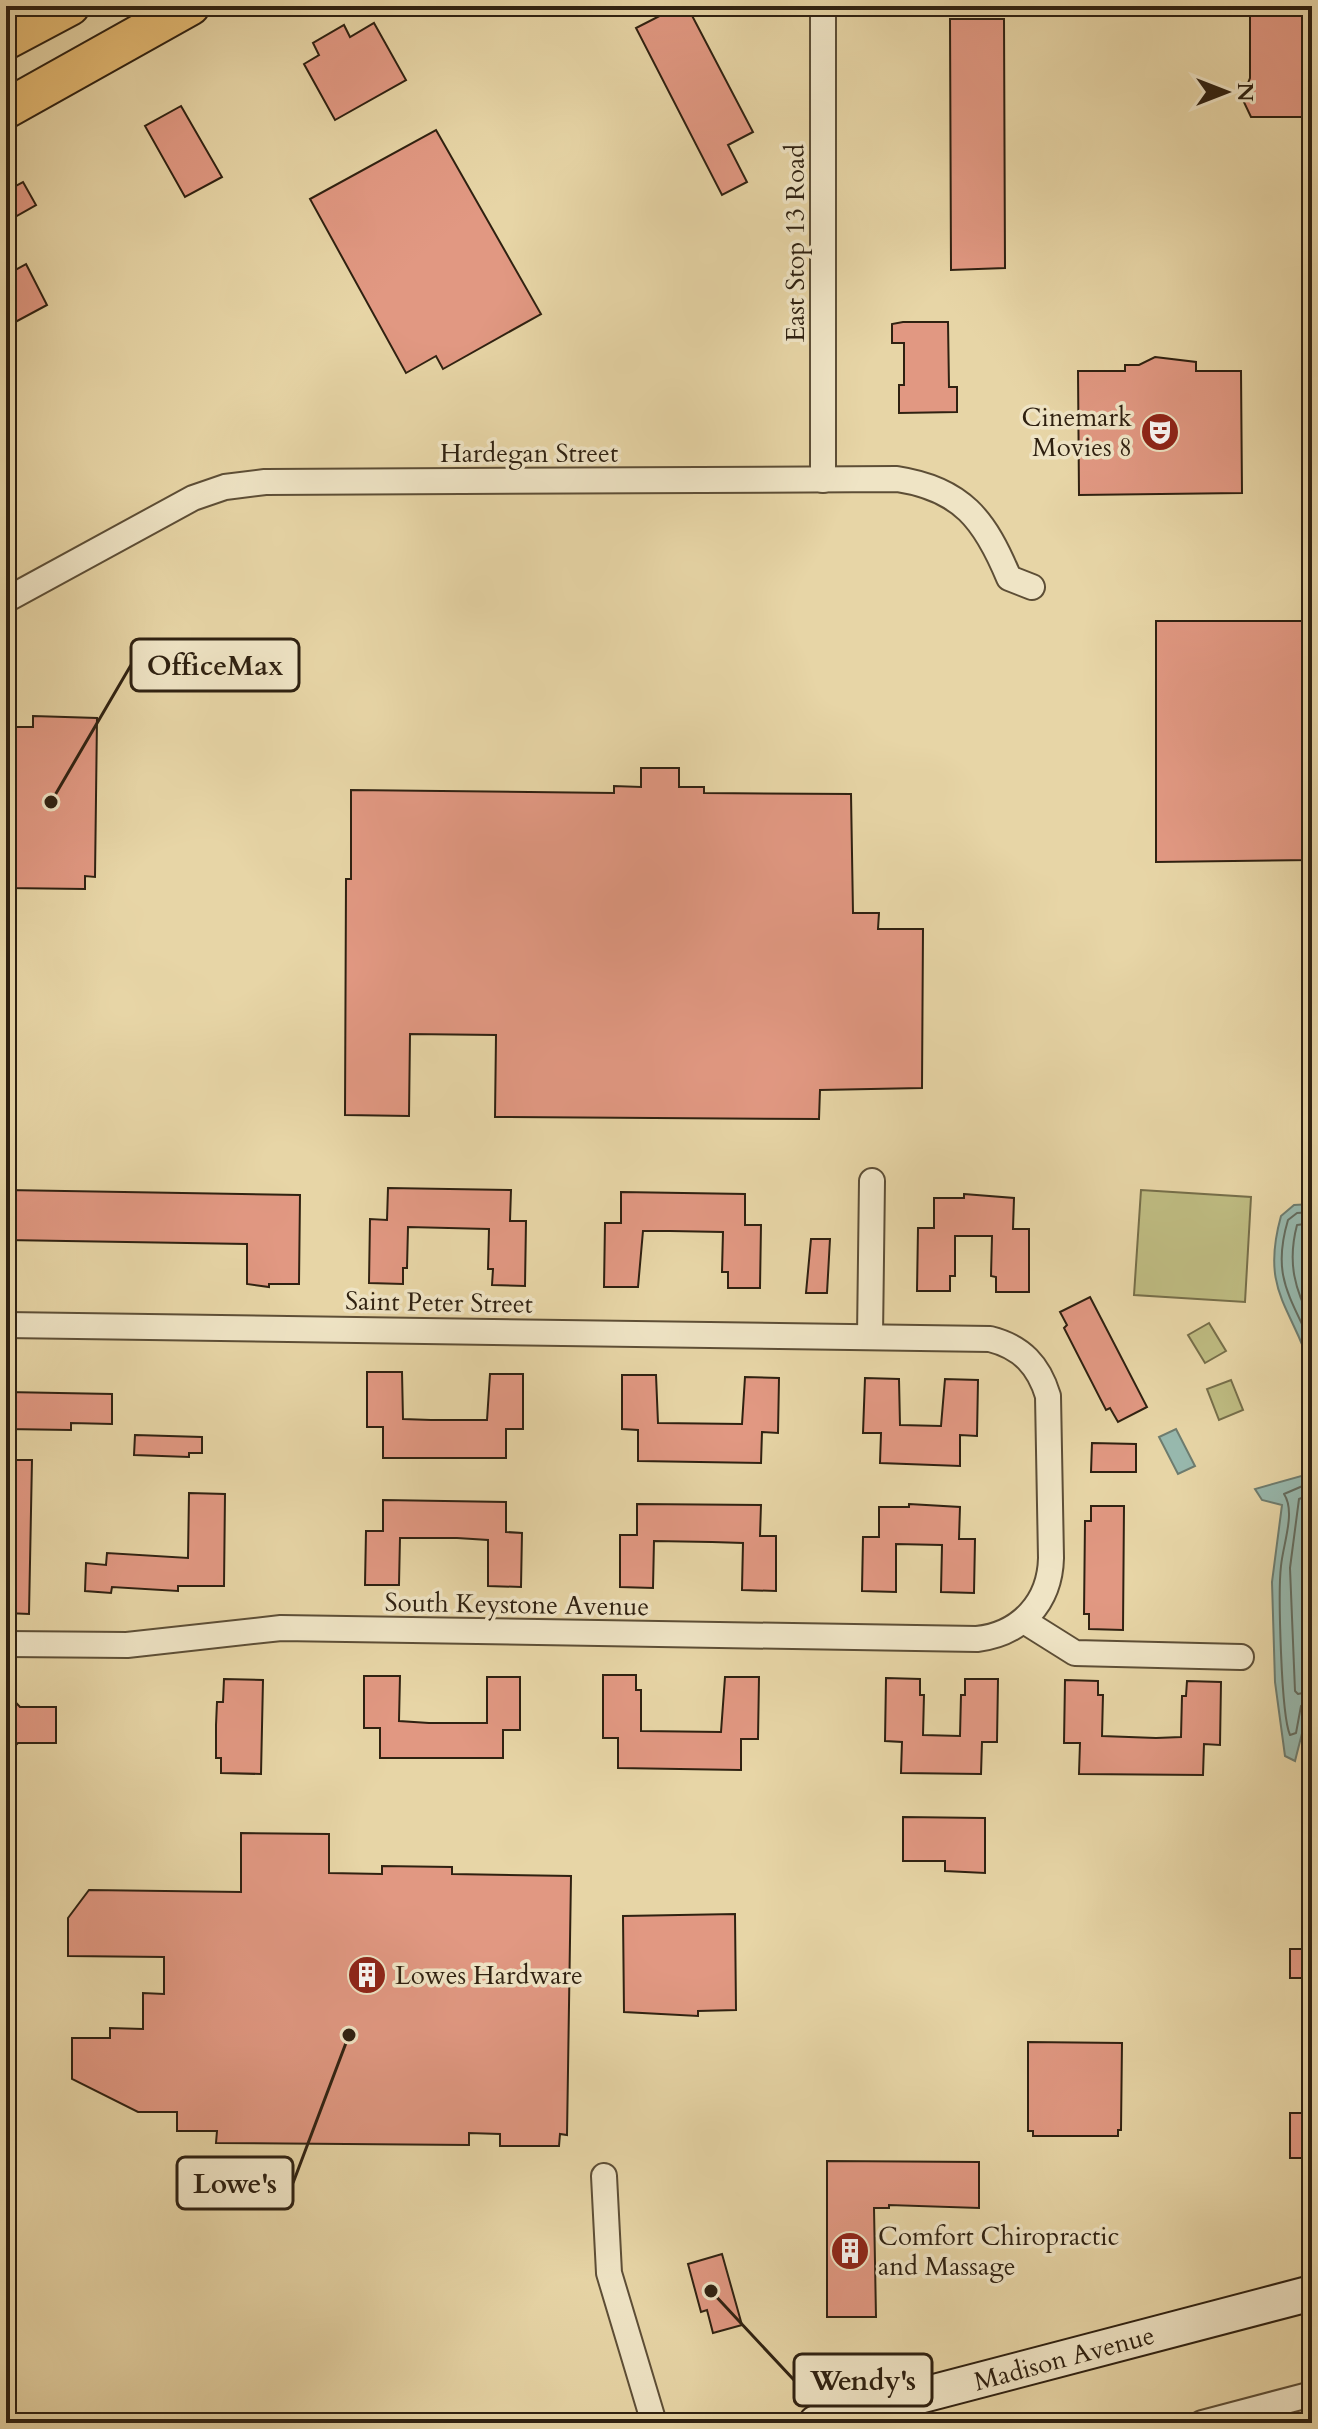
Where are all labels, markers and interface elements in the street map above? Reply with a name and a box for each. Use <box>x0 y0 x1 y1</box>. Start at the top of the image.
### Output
north arrow <box>1186 52 1266 132</box>
text: N <box>1230 82 1260 102</box>
street label: East Stop 13 Road <box>778 144 813 342</box>
place label: Cinemark Movies 8 <box>1022 400 1132 465</box>
theatre icon: Cinemark Movies 8 <box>1139 411 1181 453</box>
street label: Hardegan Street <box>440 436 618 471</box>
callout: OfficeMax <box>131 639 299 691</box>
text: OfficeMax <box>147 647 283 685</box>
street label: Saint Peter Street <box>345 1283 533 1322</box>
street label: South Keystone Avenue <box>384 1585 650 1624</box>
building icon: Lowes Hardware <box>346 1954 388 1996</box>
place label: Lowes Hardware <box>395 1958 583 1993</box>
callout: Lowe's <box>177 2157 293 2209</box>
text: Lowe's <box>193 2165 277 2203</box>
place label: Comfort Chiropractic and Massage <box>878 2219 1119 2284</box>
building icon: Comfort Chiropractic and Massage <box>829 2230 871 2272</box>
street label: Madison Avenue <box>970 2318 1158 2399</box>
callout: Wendy's <box>794 2354 932 2406</box>
text: Wendy's <box>809 2362 916 2400</box>

